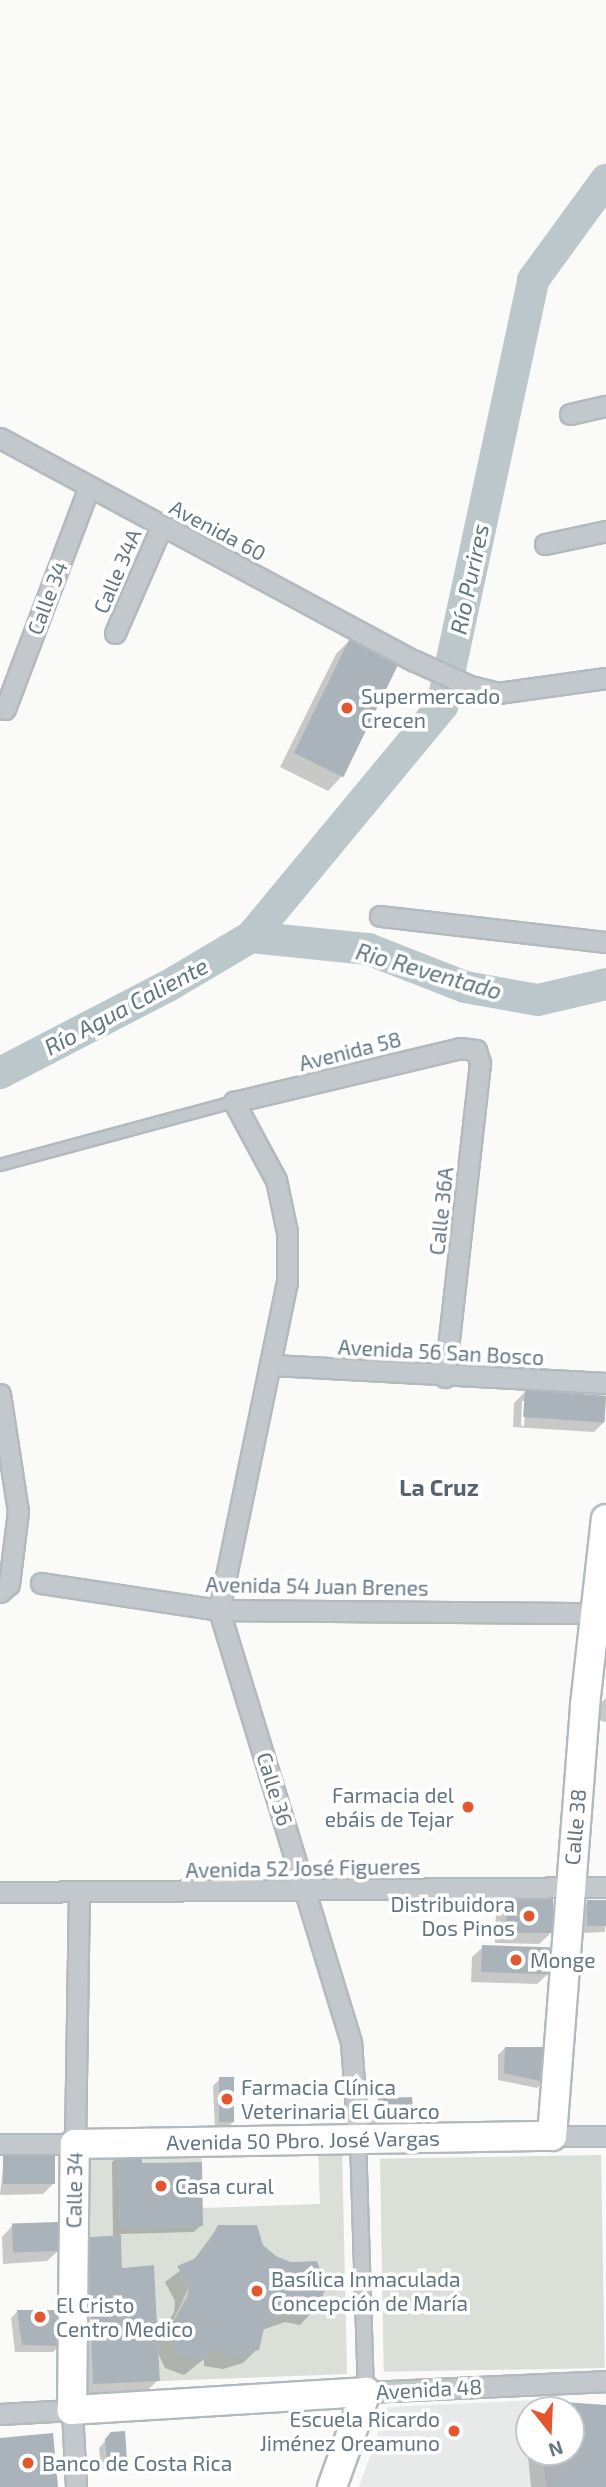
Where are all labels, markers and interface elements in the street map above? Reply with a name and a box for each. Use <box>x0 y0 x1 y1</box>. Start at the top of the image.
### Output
street label: Avenida 60 <box>166 494 270 566</box>
water label: Río Purires <box>444 521 494 637</box>
street label: Calle 34A <box>88 525 146 617</box>
street label: Calle 34 <box>22 558 72 638</box>
place label: Supermercado Crecen <box>361 683 500 733</box>
marker: Supermercado Crecen <box>339 700 355 716</box>
water label: Rio Reventado <box>353 937 505 1005</box>
water label: Río Agua Caliente <box>39 951 213 1061</box>
street label: Avenida 58 <box>296 1026 404 1076</box>
street label: Calle 36A <box>424 1166 458 1256</box>
street label: Avenida 56 San Bosco <box>337 1334 545 1370</box>
district label: La Cruz <box>399 1473 479 1501</box>
street label: Avenida 54 Juan Brenes <box>205 1571 429 1601</box>
street label: Calle 36 <box>252 1749 298 1829</box>
place label: Farmacia del ebáis de Tejar <box>324 1782 454 1832</box>
street label: Calle 38 <box>559 1788 591 1866</box>
marker: Farmacia del ebáis de Tejar <box>460 1799 476 1815</box>
street label: Avenida 52 José Figueres <box>185 1853 421 1883</box>
place label: Distribuidora Dos Pinos <box>390 1891 515 1941</box>
marker: Distribuidora Dos Pinos <box>521 1908 537 1924</box>
place label: Monge <box>530 1947 595 1973</box>
marker: Monge <box>508 1952 524 1968</box>
place label: Farmacia Clínica Veterinaria El Guarco <box>241 2074 440 2124</box>
marker: Farmacia Clínica Veterinaria El Guarco <box>219 2091 235 2107</box>
street label: Avenida 50 Pbro. José Vargas <box>165 2125 441 2155</box>
street label: Calle 34 <box>61 2152 87 2228</box>
place label: Casa cural <box>175 2173 274 2199</box>
marker: Casa cural <box>153 2178 169 2194</box>
place label: Basílica Inmaculada Concepción de María <box>271 2266 468 2316</box>
marker: Basílica Inmaculada Concepción de María <box>249 2283 265 2299</box>
place label: El Cristo Centro Medico <box>56 2292 193 2342</box>
marker: El Cristo Centro Medico <box>30 2307 50 2327</box>
street label: Avenida 48 <box>375 2374 483 2404</box>
north arrow <box>515 2396 585 2466</box>
place label: Escuela Ricardo Jiménez Oreamuno <box>260 2406 440 2456</box>
marker: Escuela Ricardo Jiménez Oreamuno <box>446 2423 462 2439</box>
text: N <box>546 2436 566 2463</box>
place label: Banco de Costa Rica <box>42 2450 232 2476</box>
marker: Banco de Costa Rica <box>20 2455 36 2471</box>

